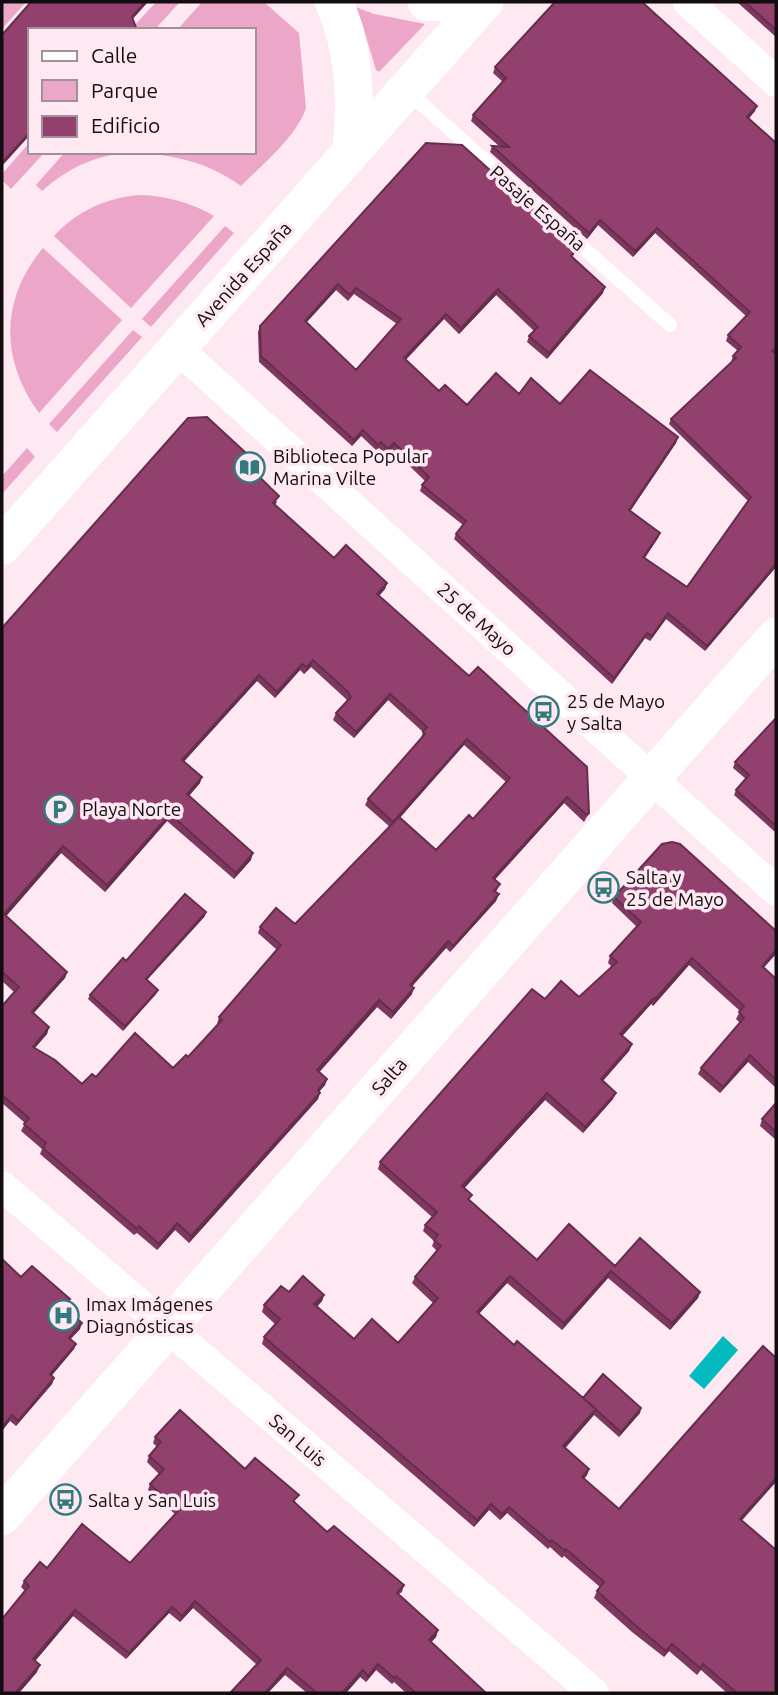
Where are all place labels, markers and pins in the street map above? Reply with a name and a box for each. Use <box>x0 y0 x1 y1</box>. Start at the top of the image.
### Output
place label: Biblioteca Popular Marina Vilte <box>273 445 429 489</box>
library icon: Biblioteca Popular Marina Vilte <box>233 450 267 484</box>
place label: 25 de Mayo y Salta <box>567 690 665 734</box>
bus stop icon: 25 de Mayo y Salta <box>527 695 561 729</box>
parking icon: Playa Norte <box>42 792 76 826</box>
place label: Playa Norte <box>82 798 181 820</box>
place label: Salta y 25 de Mayo <box>626 866 724 910</box>
bus stop icon: Salta y 25 de Mayo <box>586 871 620 905</box>
place label: Imax Imágenes Diagnósticas <box>86 1293 213 1337</box>
hospital icon: Imax Imágenes Diagnósticas <box>46 1298 80 1332</box>
bus stop icon: Salta y San Luis <box>48 1483 82 1517</box>
place label: Salta y San Luis <box>88 1489 216 1511</box>

